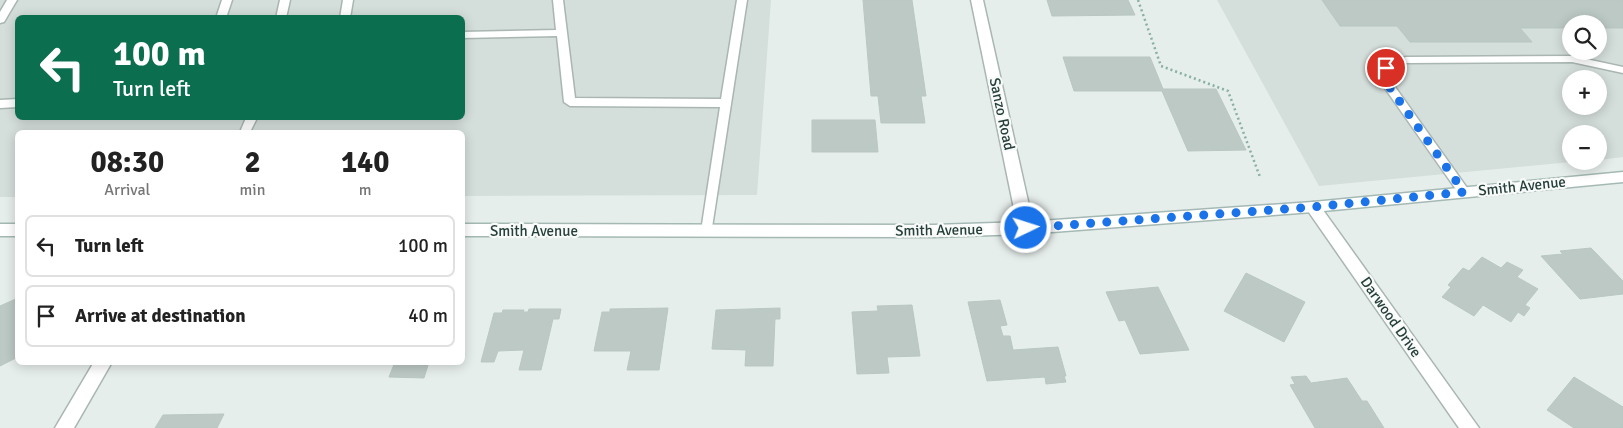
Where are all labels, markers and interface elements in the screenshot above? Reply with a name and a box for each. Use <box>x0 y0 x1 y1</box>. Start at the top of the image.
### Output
map controls <box>1562 15 1607 170</box>
button: search <box>1562 15 1607 60</box>
text: 100 m <box>113 32 206 75</box>
icon: left <box>30 35 95 100</box>
pin <box>1365 47 1407 89</box>
icon: arrive <box>1372 54 1400 82</box>
button: + <box>1562 70 1607 115</box>
text: Turn left <box>113 75 191 102</box>
street label: Sanzo Road <box>986 76 1018 152</box>
button: − <box>1562 125 1607 170</box>
text: 08:30 <box>90 144 164 181</box>
text: 2 <box>244 144 261 181</box>
text: 140 <box>341 144 389 181</box>
street label: Smith Avenue <box>1477 172 1567 200</box>
text: Arrival <box>104 180 150 200</box>
text: min <box>240 180 265 200</box>
text: m <box>359 180 372 200</box>
position arrow <box>999 201 1051 253</box>
street label: Smith Avenue <box>895 220 983 240</box>
street label: Smith Avenue <box>490 222 578 240</box>
icon: left <box>32 232 60 260</box>
text: Turn left <box>75 234 144 258</box>
text: 100 m <box>398 234 448 258</box>
street label: Darwood Drive <box>1357 273 1425 361</box>
icon: arrive <box>32 302 60 330</box>
text: Arrive at destination <box>75 304 246 328</box>
text: 40 m <box>408 304 448 328</box>

